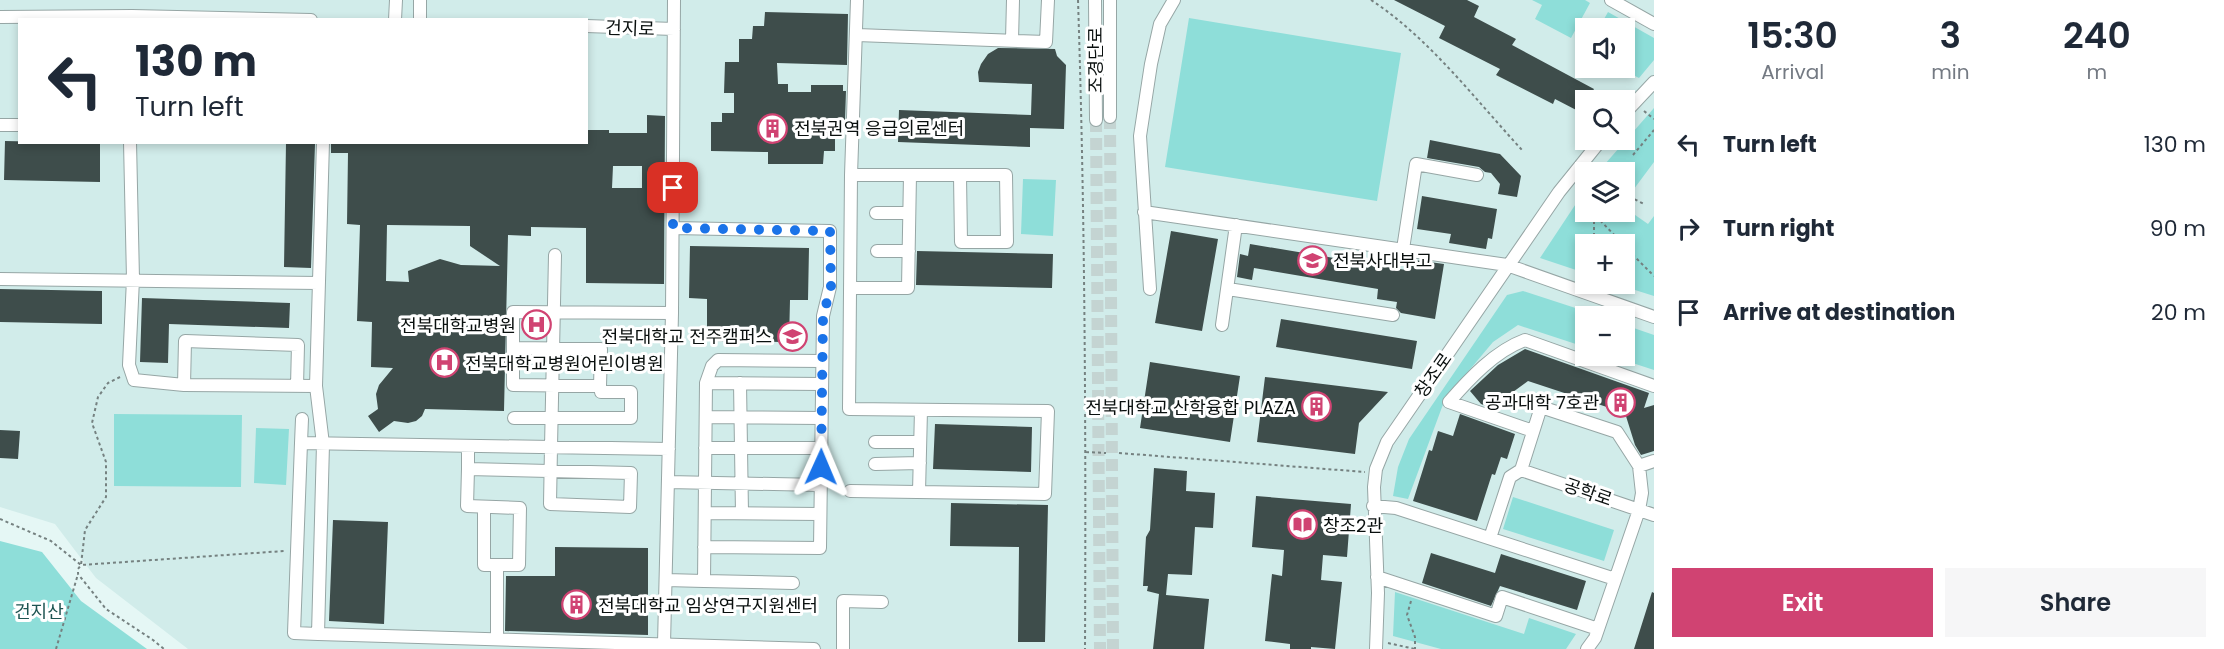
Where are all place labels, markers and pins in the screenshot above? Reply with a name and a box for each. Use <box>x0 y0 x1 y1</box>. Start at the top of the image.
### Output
building icon: 전북권역 응급의료센터 <box>757 112 789 144</box>
place label: 전북권역 응급의료센터 <box>794 116 964 141</box>
pin <box>647 162 698 213</box>
school or university icon: 전북사대부고 <box>1296 244 1328 276</box>
place label: 전북사대부고 <box>1333 248 1432 273</box>
hospital icon: 전북대학교병원 <box>521 309 553 341</box>
place label: 전북대학교병원 <box>400 313 516 338</box>
school or university icon: 전북대학교 전주캠퍼스 <box>777 320 809 352</box>
place label: 전북대학교 전주캠퍼스 <box>602 324 772 349</box>
hospital icon: 전북대학교병원어린이병원 <box>428 347 460 379</box>
place label: 전북대학교병원어린이병원 <box>465 351 664 376</box>
building icon: 공과대학 7호관 <box>1604 386 1636 418</box>
place label: 공과대학 7호관 <box>1485 390 1599 415</box>
building icon: 전북대학교 산학융합 PLAZA <box>1301 391 1333 423</box>
place label: 전북대학교 산학융합 PLAZA <box>1085 395 1296 420</box>
library icon: 창조2관 <box>1286 509 1318 541</box>
place label: 창조2관 <box>1323 513 1383 538</box>
building icon: 전북대학교 임상연구지원센터 <box>561 589 593 621</box>
place label: 전북대학교 임상연구지원센터 <box>598 593 818 618</box>

